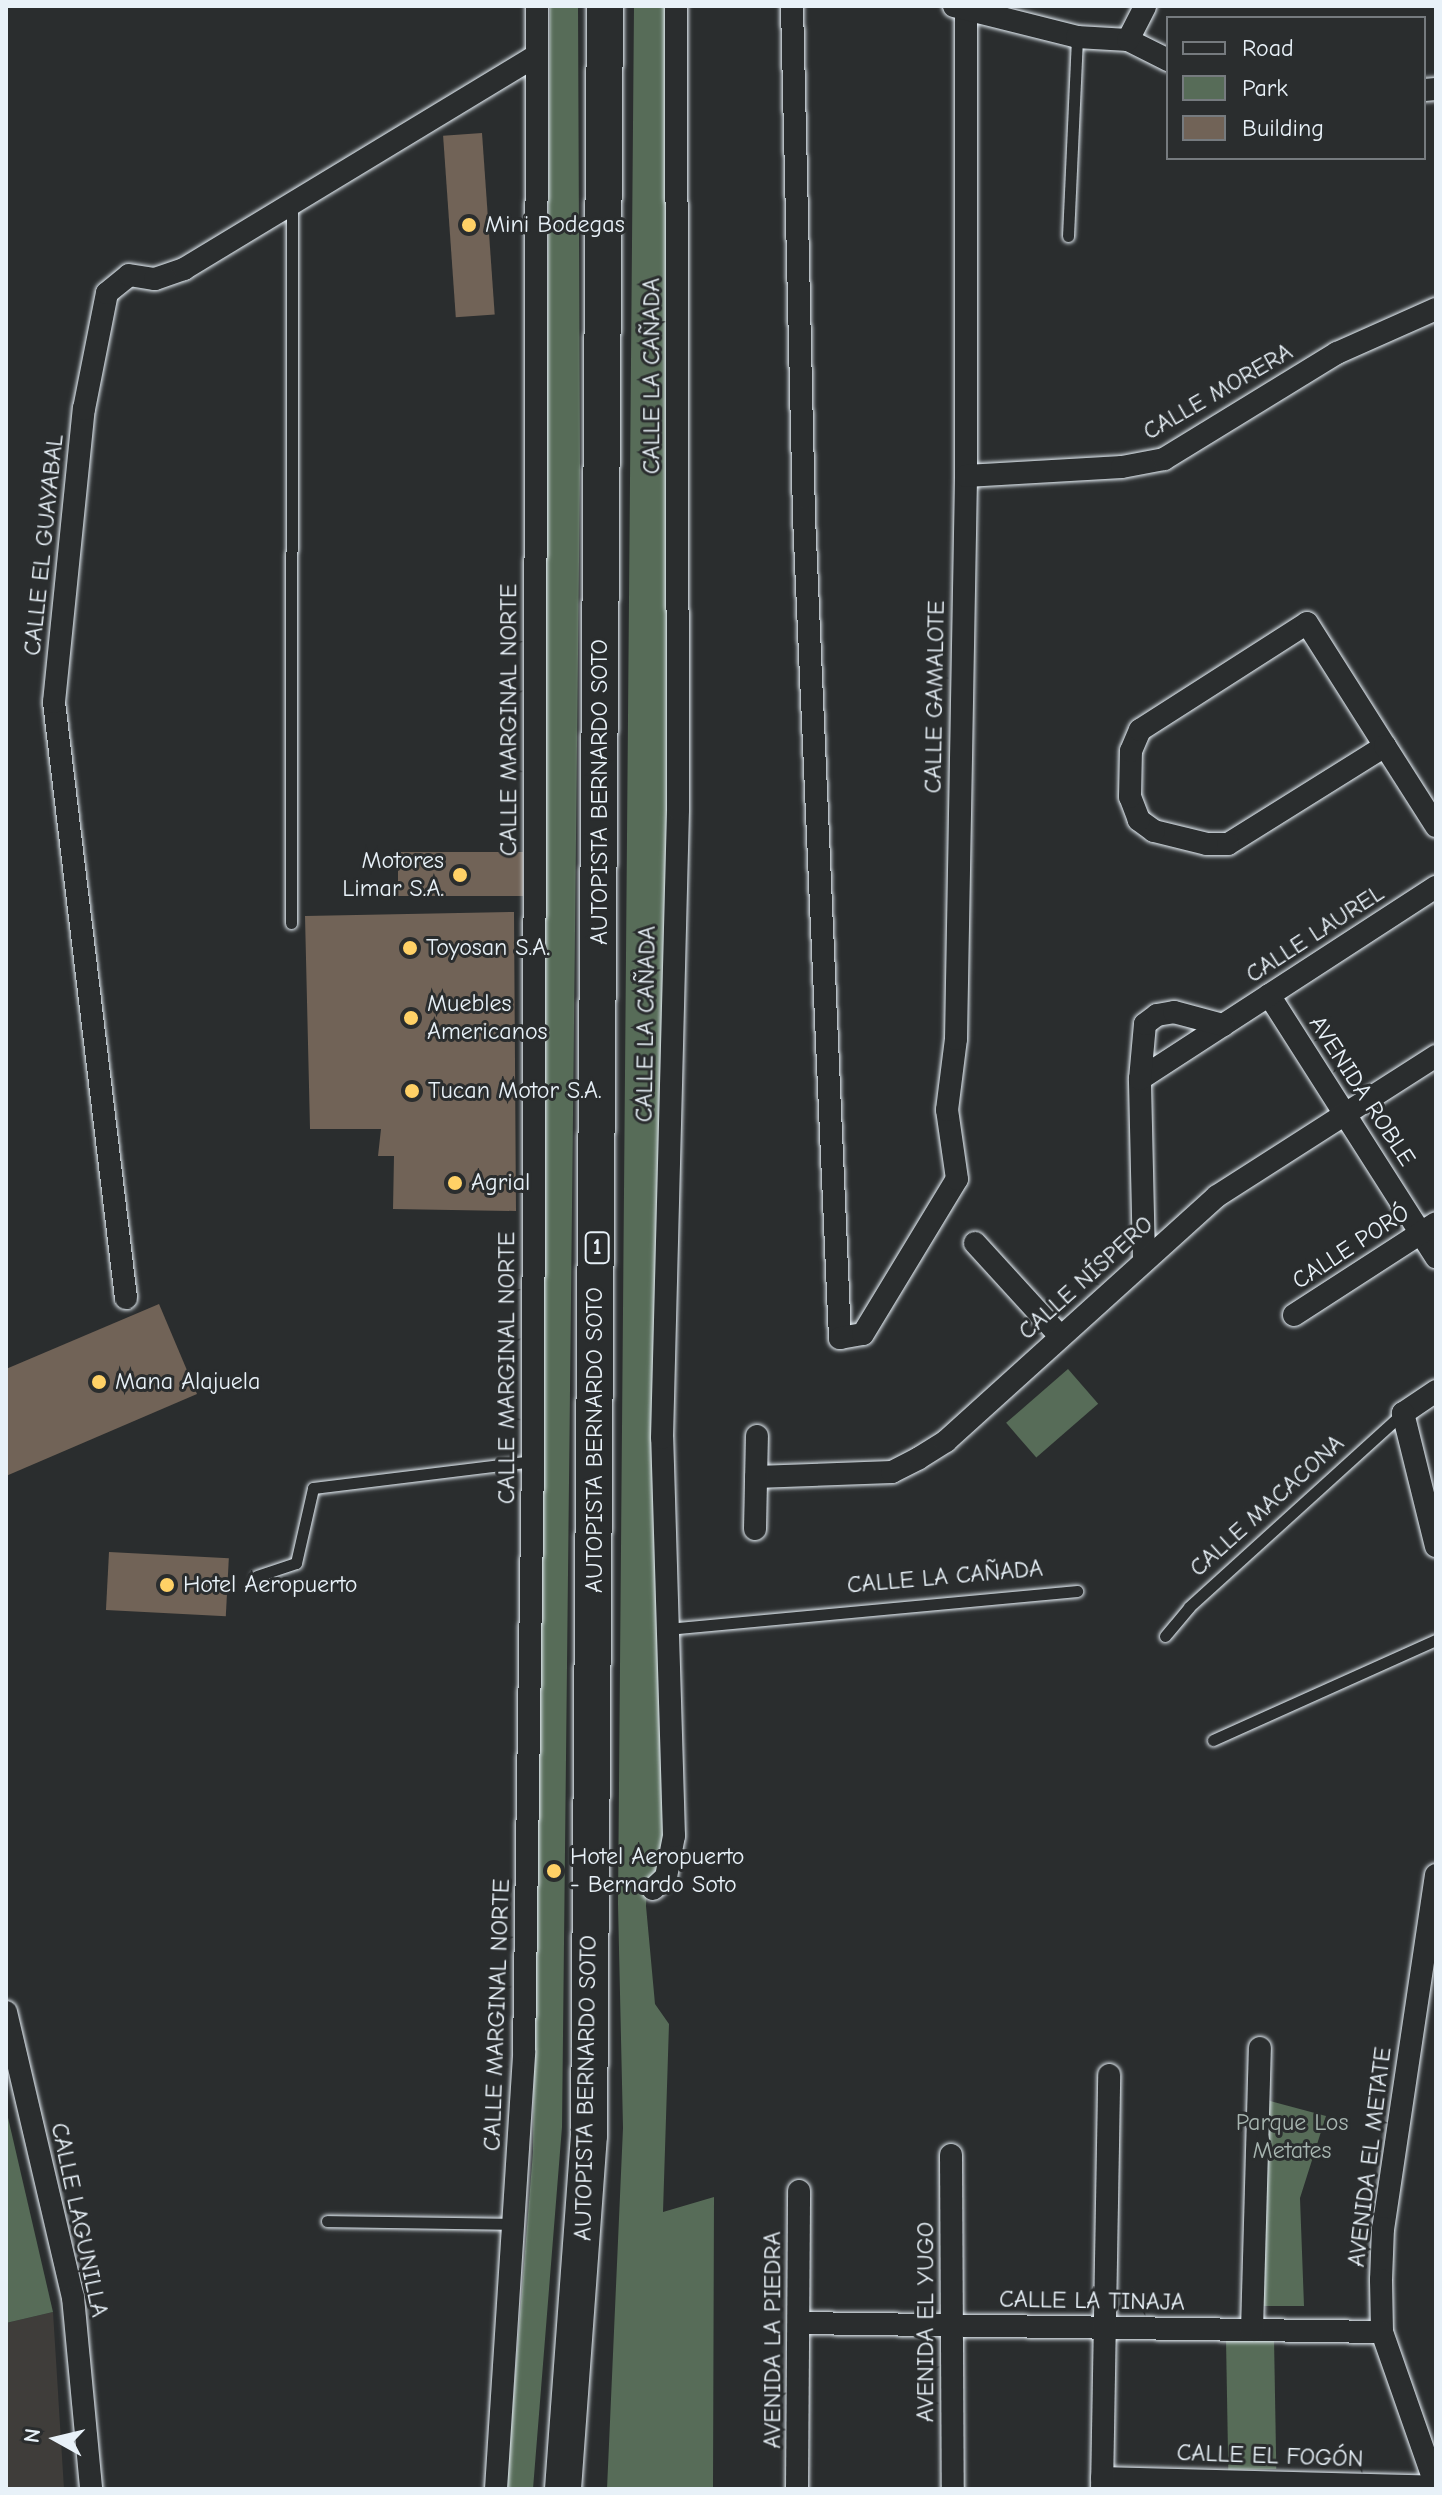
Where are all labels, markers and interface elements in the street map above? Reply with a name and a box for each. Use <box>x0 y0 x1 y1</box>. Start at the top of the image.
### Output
legend <box>1166 16 1426 160</box>
text: Road <box>1242 34 1294 62</box>
text: Park <box>1242 74 1288 102</box>
text: Building <box>1242 114 1324 142</box>
place label: Mini Bodegas <box>485 211 625 239</box>
marker: Mini Bodegas <box>460 216 478 234</box>
street label: CALLE LA CAÑADA <box>638 278 666 474</box>
street label: CALLE MORERA <box>1138 338 1298 446</box>
street label: CALLE EL GUAYABAL <box>18 433 70 657</box>
street label: CALLE MARGINAL NORTE <box>495 584 523 856</box>
street label: CALLE GAMALOTE <box>919 600 951 794</box>
street label: AUTOPISTA BERNARDO SOTO <box>586 639 614 945</box>
place label: Motores Limar S.A. <box>342 847 444 903</box>
marker: Motores Limar S.A. <box>451 866 469 884</box>
street label: CALLE LAUREL <box>1241 879 1389 989</box>
street label: CALLE LA CAÑADA <box>630 925 662 1123</box>
place label: Toyosan S.A. <box>426 934 550 962</box>
marker: Toyosan S.A. <box>401 939 419 957</box>
place label: Muebles Americanos <box>427 990 548 1046</box>
marker: Muebles Americanos <box>402 1009 420 1027</box>
street label: AVENIDA ROBLE <box>1303 1010 1421 1172</box>
place label: Tucan Motor S.A. <box>428 1077 602 1105</box>
marker: Tucan Motor S.A. <box>403 1082 421 1100</box>
place label: Agrial <box>471 1169 530 1197</box>
marker: Agrial <box>446 1174 464 1192</box>
street label: CALLE PORÓ <box>1287 1198 1415 1296</box>
street label: CALLE NÍSPERO <box>1013 1210 1159 1346</box>
road number: 1 <box>583 1230 611 1266</box>
street label: CALLE MARGINAL NORTE <box>493 1232 521 1504</box>
street label: AUTOPISTA BERNARDO SOTO <box>581 1287 609 1593</box>
place label: Mana Alajuela <box>115 1368 260 1396</box>
marker: Mana Alajuela <box>90 1373 108 1391</box>
street label: CALLE MACACONA <box>1184 1429 1350 1583</box>
street label: CALLE LA CAÑADA <box>846 1554 1044 1600</box>
place label: Hotel Aeropuerto <box>183 1571 358 1599</box>
marker: Hotel Aeropuerto <box>158 1576 176 1594</box>
place label: Hotel Aeropuerto - Bernardo Soto <box>570 1843 745 1899</box>
marker: Hotel Aeropuerto - Bernardo Soto <box>545 1862 563 1880</box>
street label: CALLE MARGINAL NORTE <box>478 1878 516 2152</box>
street label: AUTOPISTA BERNARDO SOTO <box>569 1935 603 2241</box>
street label: AVENIDA EL METATE <box>1342 2046 1398 2268</box>
park label: Parque Los Metates <box>1236 2109 1348 2165</box>
street label: CALLE LAGUNILLA <box>44 2120 114 2320</box>
street label: AVENIDA EL YUGO <box>912 2222 940 2422</box>
street label: AVENIDA LA PIEDRA <box>759 2231 787 2449</box>
street label: CALLE LA TINAJA <box>999 2285 1185 2317</box>
north arrow <box>16 2399 96 2479</box>
text: N <box>18 2427 46 2445</box>
street label: CALLE EL FOGÓN <box>1176 2438 1364 2474</box>

